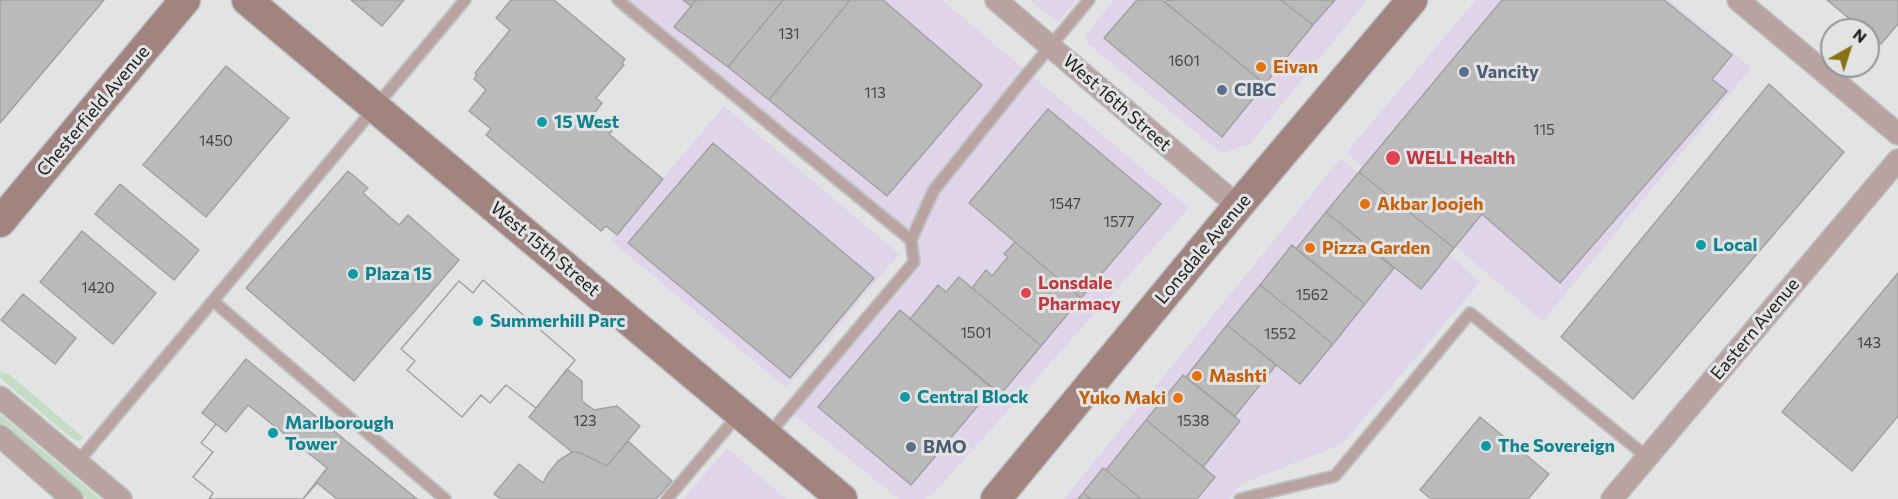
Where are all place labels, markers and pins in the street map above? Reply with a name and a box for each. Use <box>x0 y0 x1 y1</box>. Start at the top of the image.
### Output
place label: Eivan <box>1273 56 1318 78</box>
marker: Eivan <box>1254 60 1268 74</box>
place label: Vancity <box>1476 61 1539 83</box>
marker: Vancity <box>1457 65 1471 79</box>
place label: CIBC <box>1234 79 1276 101</box>
marker: CIBC <box>1215 83 1229 97</box>
place label: 15 West <box>554 111 619 133</box>
marker: 15 West <box>535 115 549 129</box>
place label: WELL Health <box>1406 147 1515 169</box>
marker: WELL Health <box>1384 149 1402 167</box>
place label: Akbar Joojeh <box>1377 193 1483 215</box>
marker: Akbar Joojeh <box>1358 197 1372 211</box>
place label: Local <box>1713 234 1757 256</box>
place label: Pizza Garden <box>1322 237 1430 259</box>
marker: Local <box>1694 238 1708 252</box>
marker: Pizza Garden <box>1303 241 1317 255</box>
place label: Plaza 15 <box>365 263 432 285</box>
marker: Plaza 15 <box>346 267 360 281</box>
place label: Lonsdale Pharmacy <box>1038 272 1121 314</box>
marker: Lonsdale Pharmacy <box>1019 286 1033 300</box>
place label: Summerhill Parc <box>490 310 625 332</box>
marker: Summerhill Parc <box>471 314 485 328</box>
place label: Mashti <box>1209 365 1267 387</box>
marker: Mashti <box>1190 369 1204 383</box>
place label: Central Block <box>917 386 1029 408</box>
place label: Yuko Maki <box>1079 387 1166 409</box>
marker: Central Block <box>898 390 912 404</box>
marker: Yuko Maki <box>1171 391 1185 405</box>
place label: Marlborough Tower <box>285 412 394 454</box>
marker: Marlborough Tower <box>266 426 280 440</box>
place label: The Sovereign <box>1498 435 1615 457</box>
place label: BMO <box>923 436 967 458</box>
marker: The Sovereign <box>1479 439 1493 453</box>
marker: BMO <box>904 440 918 454</box>

